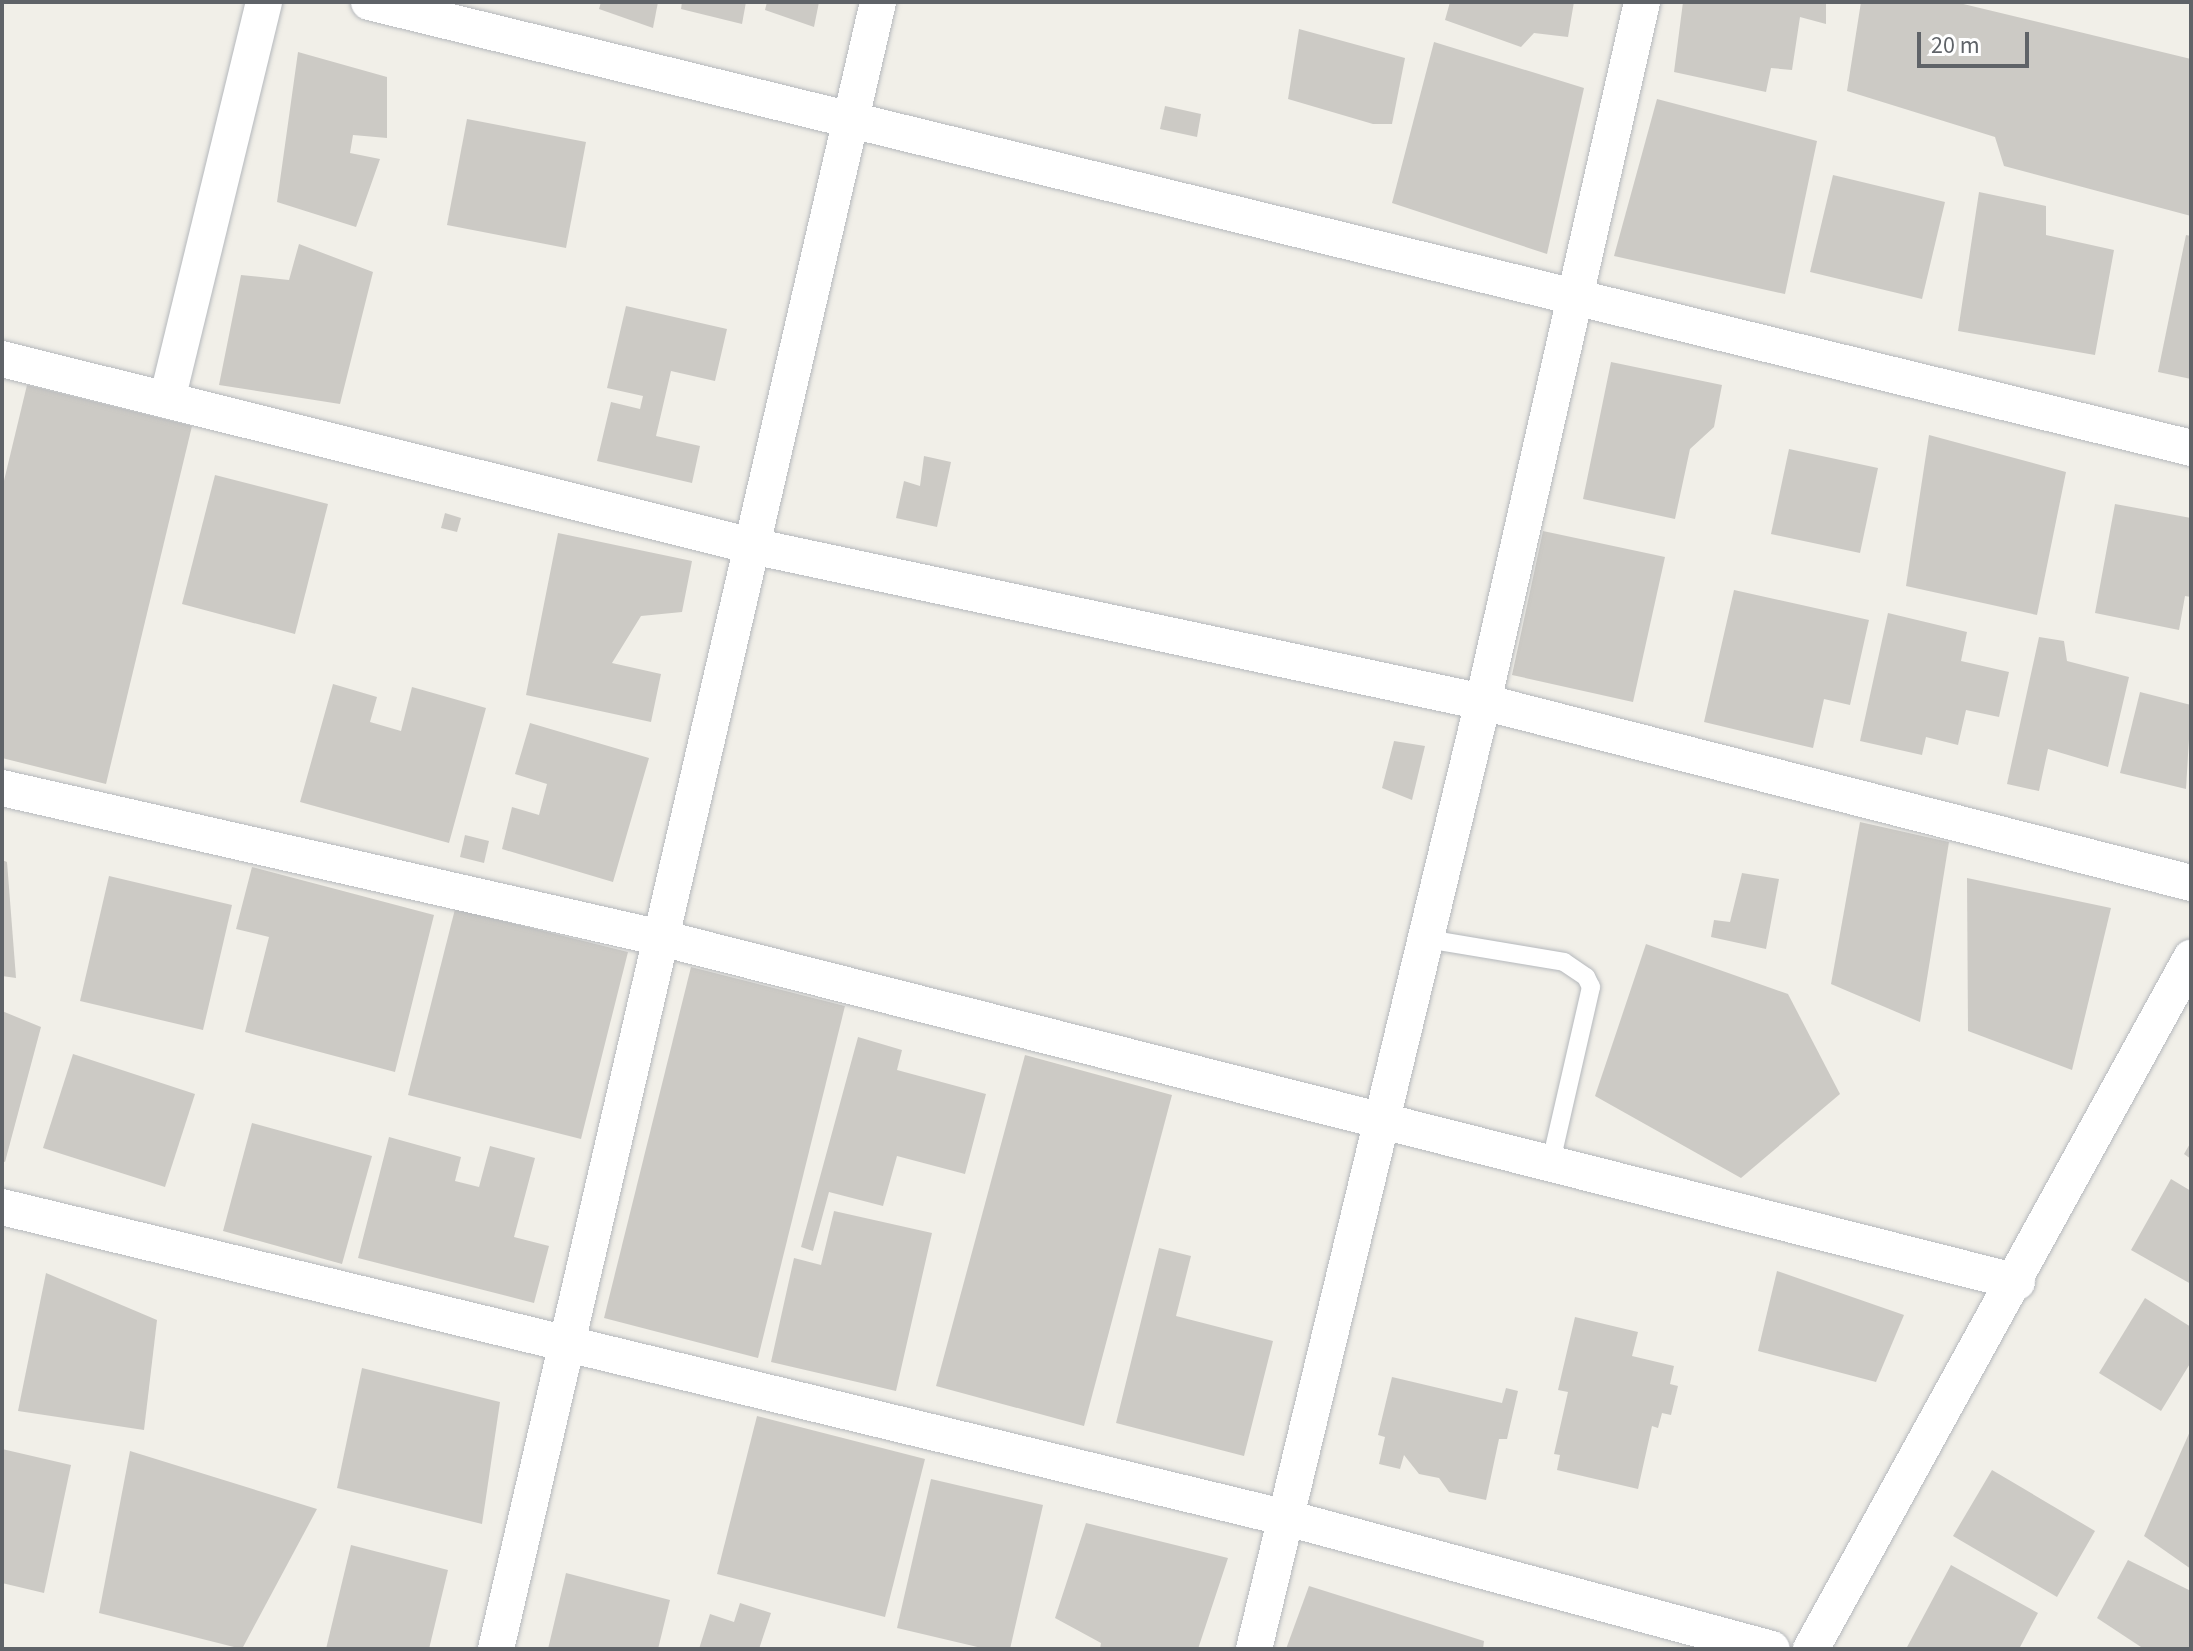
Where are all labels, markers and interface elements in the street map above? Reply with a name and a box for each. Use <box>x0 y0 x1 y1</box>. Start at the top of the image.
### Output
scale bar <box>1921 16 2033 66</box>
text: 20 m <box>1931 28 1980 63</box>

